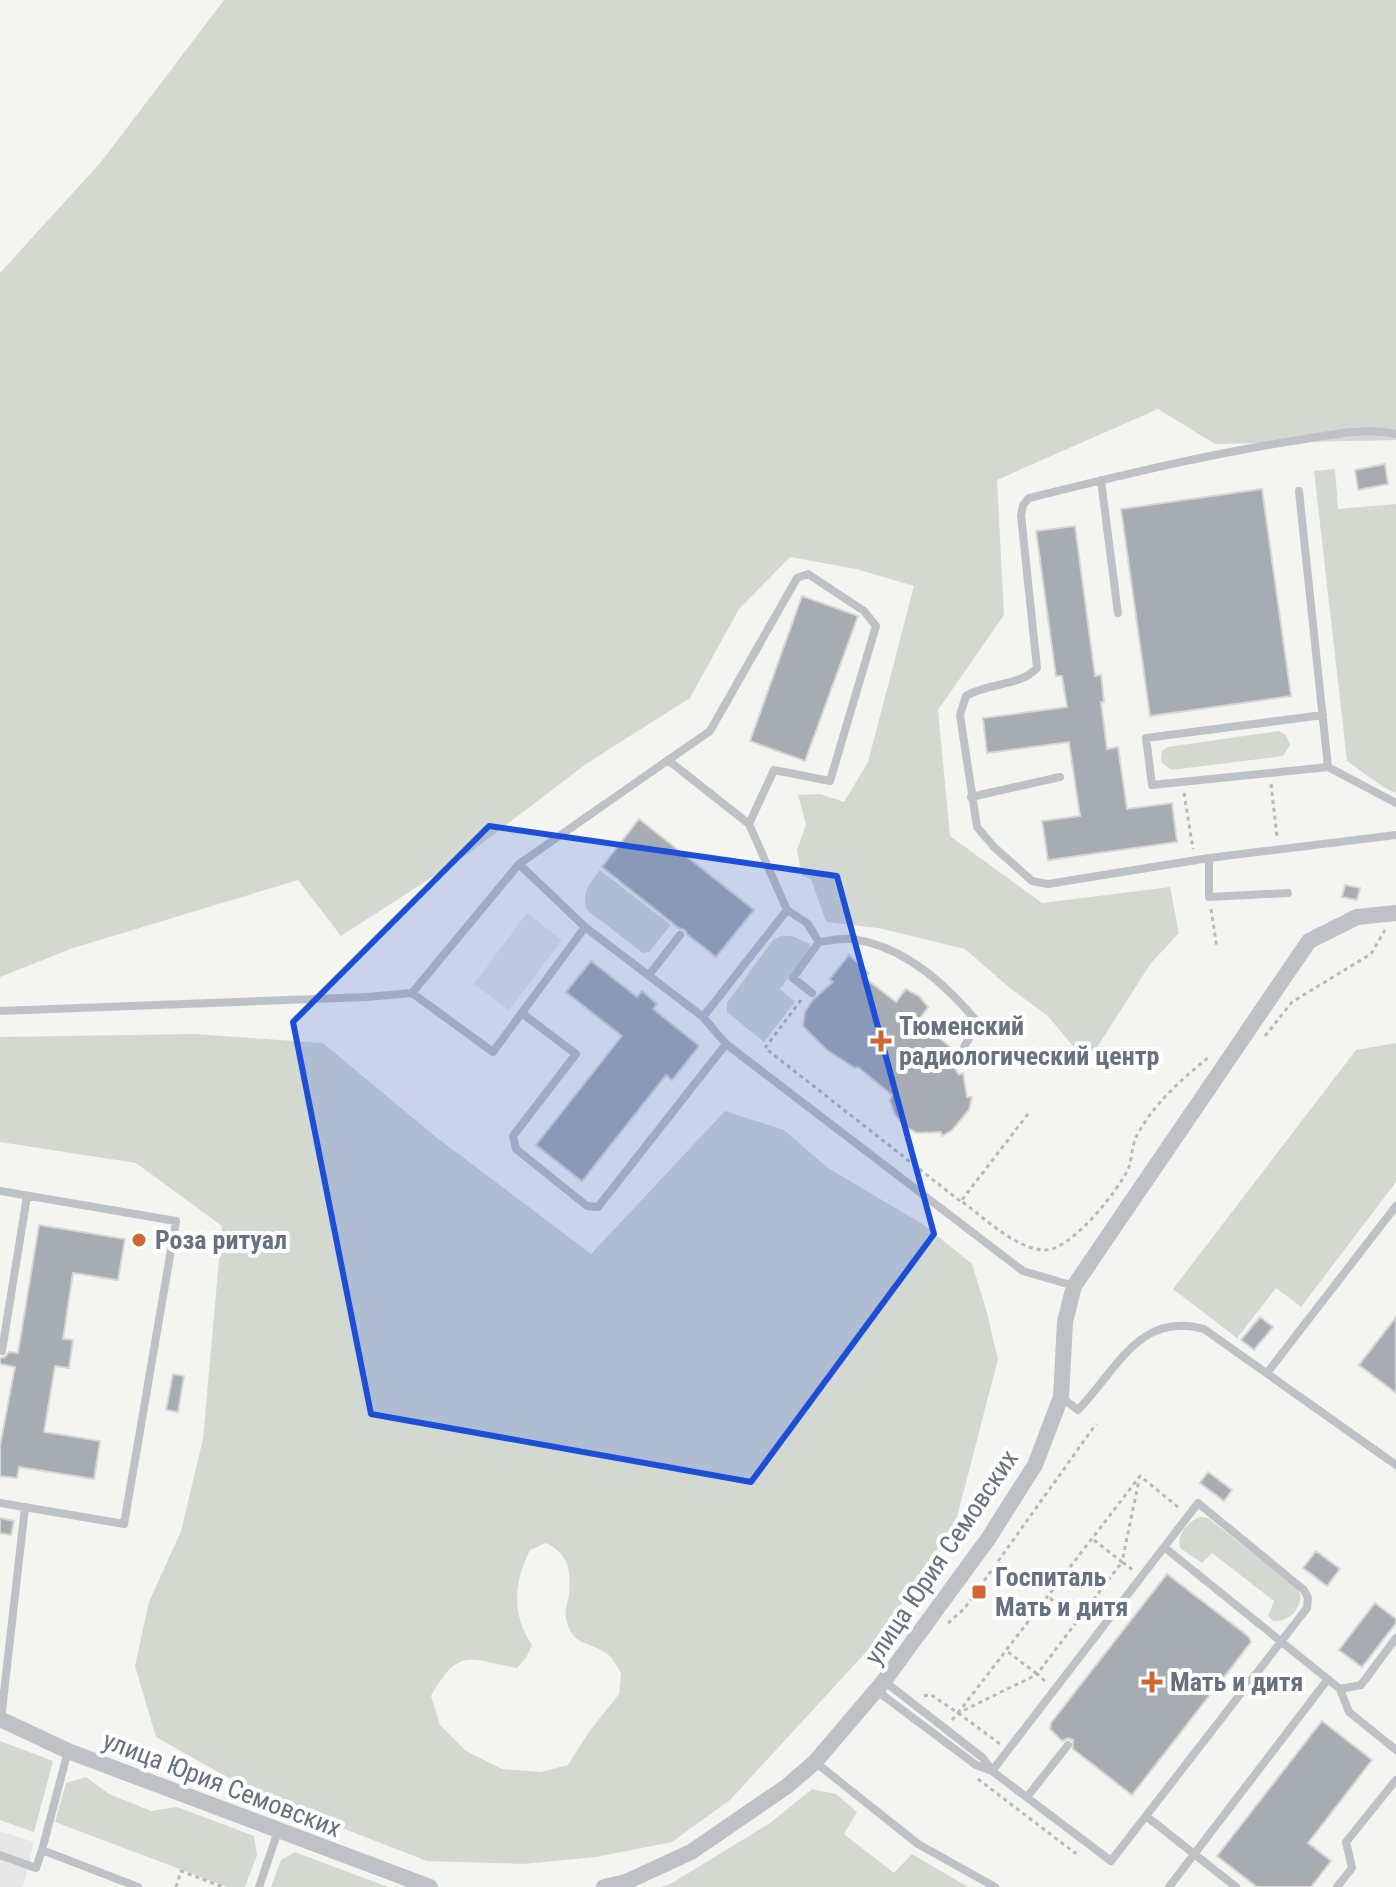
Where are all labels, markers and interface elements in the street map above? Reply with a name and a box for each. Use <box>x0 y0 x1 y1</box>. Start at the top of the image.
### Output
place label: Тюменский радиологический центр <box>899 1011 1159 1071</box>
marker: Тюменский радиологический центр <box>870 1030 892 1052</box>
place label: Роза ритуал <box>155 1225 287 1255</box>
marker: Роза ритуал <box>130 1231 148 1249</box>
street label: улица Юрия Семовских <box>858 1444 1024 1670</box>
place label: Госпиталь Мать и дитя <box>995 1562 1128 1622</box>
marker: Госпиталь Мать и дитя <box>970 1583 988 1601</box>
place label: Мать и дитя <box>1170 1667 1303 1697</box>
marker: Мать и дитя <box>1141 1671 1163 1693</box>
street label: улица Юрия Семовских <box>99 1725 345 1843</box>

